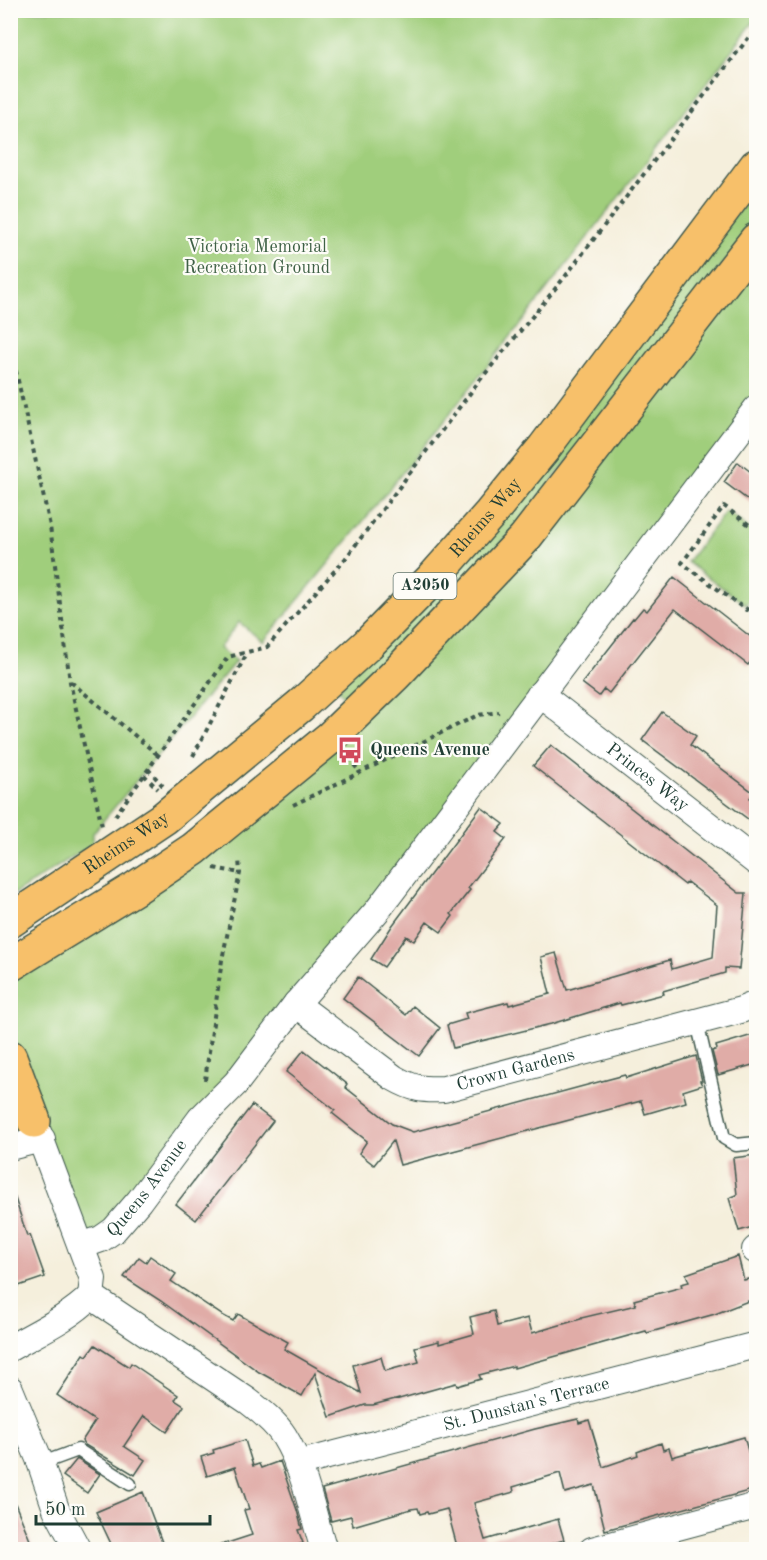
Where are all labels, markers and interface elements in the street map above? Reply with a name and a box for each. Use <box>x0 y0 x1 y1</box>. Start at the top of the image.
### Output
park label: Victoria Memorial Recreation Ground <box>184 238 330 277</box>
street label: Rheims Way <box>447 474 525 561</box>
road number: A2050 <box>394 573 456 599</box>
bus stop icon: Queens Avenue <box>335 735 365 765</box>
street label: Princes Way <box>603 740 692 815</box>
place label: Queens Avenue <box>370 741 490 759</box>
street label: Rheims Way <box>80 808 173 878</box>
street label: Crown Gardens <box>455 1046 577 1094</box>
street label: Queens Avenue <box>104 1136 190 1241</box>
street label: St. Dunstan's Terrace <box>442 1374 611 1435</box>
scale bar <box>36 1488 210 1526</box>
text: 50 m <box>45 1501 85 1519</box>

